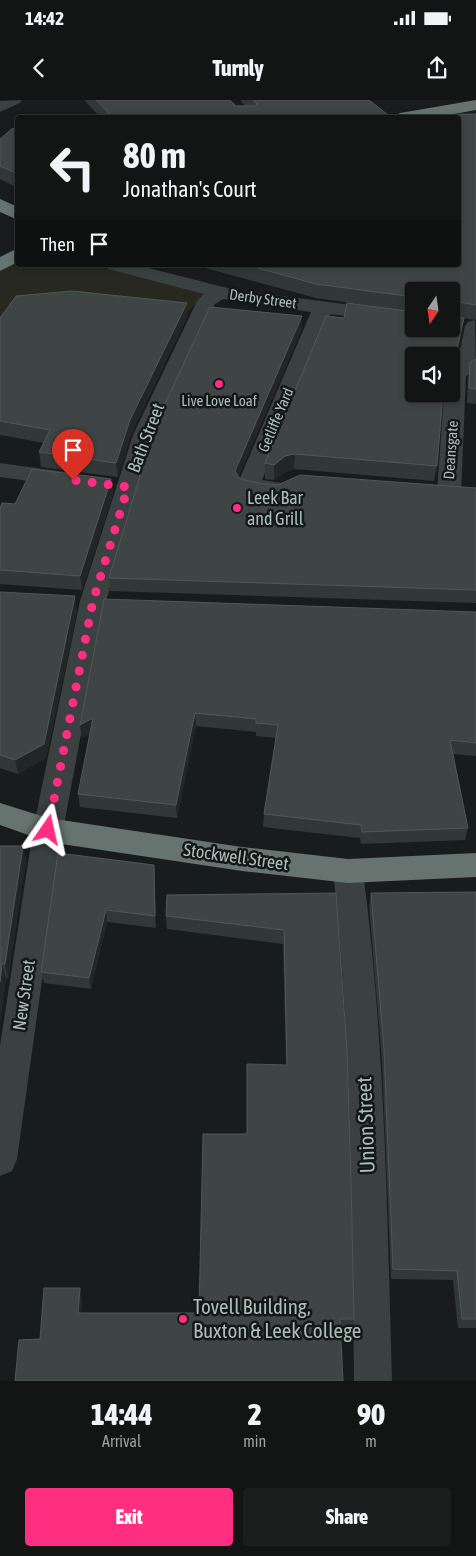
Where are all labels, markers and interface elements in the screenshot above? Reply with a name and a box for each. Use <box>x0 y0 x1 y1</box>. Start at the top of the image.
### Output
text: 14:42 <box>25 7 64 29</box>
icon: back <box>25 54 53 82</box>
icon: share <box>423 54 451 82</box>
text: Turnly <box>212 55 264 81</box>
icon: left <box>40 135 105 200</box>
text: 80 m <box>123 135 186 175</box>
text: Jonathan's Court <box>123 176 257 202</box>
icon: arrive <box>85 230 113 258</box>
text: Then <box>40 233 75 255</box>
north arrow <box>405 282 460 338</box>
map controls <box>405 282 460 402</box>
street label: Derby Street <box>228 285 298 312</box>
button: sound <box>405 347 460 402</box>
marker: Live Love Loaf <box>213 378 225 390</box>
street label: Getliffe Yard <box>254 385 297 454</box>
place label: Live Love Loaf <box>181 392 257 409</box>
street label: Bath Street <box>123 400 168 476</box>
street label: Deansgate <box>440 420 461 480</box>
pin <box>52 429 94 480</box>
icon: arrive <box>59 436 87 464</box>
place label: Leek Bar and Grill <box>247 487 304 529</box>
marker: Leek Bar and Grill <box>231 502 243 514</box>
position arrow <box>21 803 73 855</box>
street label: Stockwell Street <box>182 839 290 874</box>
street label: New Street <box>8 958 39 1032</box>
street label: Union Street <box>351 1076 379 1174</box>
place label: Tovell Building, Buxton & Leek College <box>193 1294 361 1342</box>
marker: Tovell Building, Buxton & Leek College <box>177 1313 189 1325</box>
text: 14:44 <box>91 1397 153 1431</box>
text: 2 <box>248 1397 262 1431</box>
text: 90 <box>357 1397 385 1431</box>
text: Arrival <box>102 1432 141 1450</box>
text: min <box>243 1432 266 1450</box>
text: m <box>365 1432 377 1450</box>
button: Exit <box>25 1488 233 1546</box>
button: Share <box>243 1488 451 1546</box>

